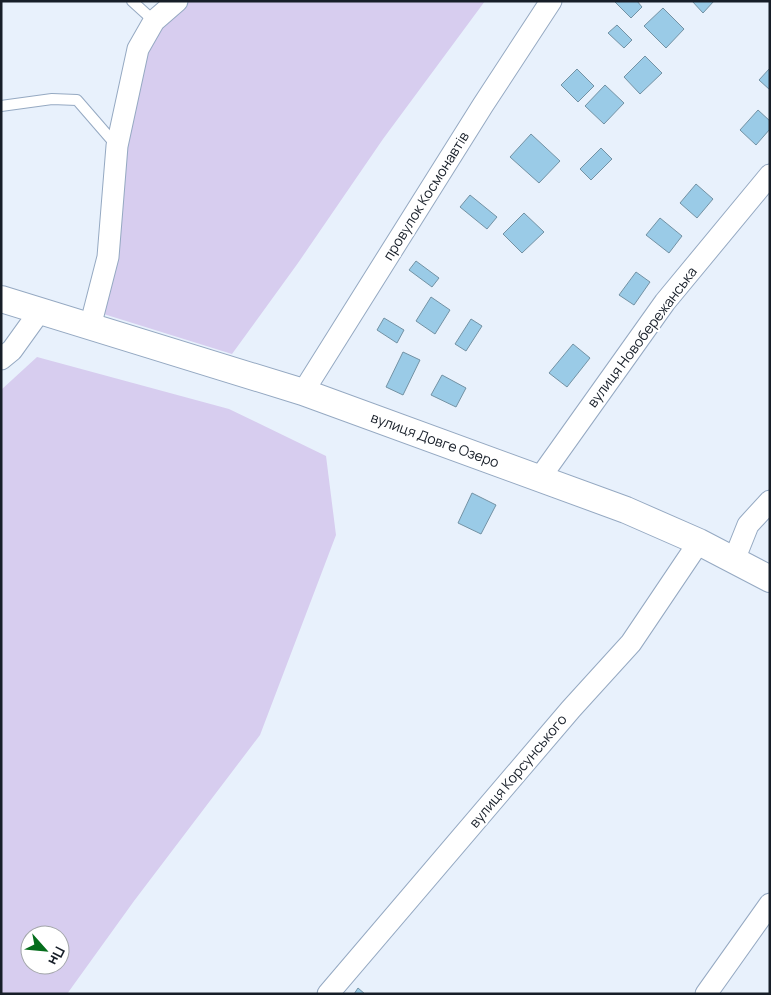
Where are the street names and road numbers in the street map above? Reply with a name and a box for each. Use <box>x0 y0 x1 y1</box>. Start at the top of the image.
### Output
street label: провулок Космонавтів <box>378 127 473 264</box>
street label: вулиця Новобережанська <box>582 262 701 411</box>
street label: вулиця Довге Озеро <box>368 408 502 472</box>
street label: вулиця Корсунського <box>465 710 571 831</box>

